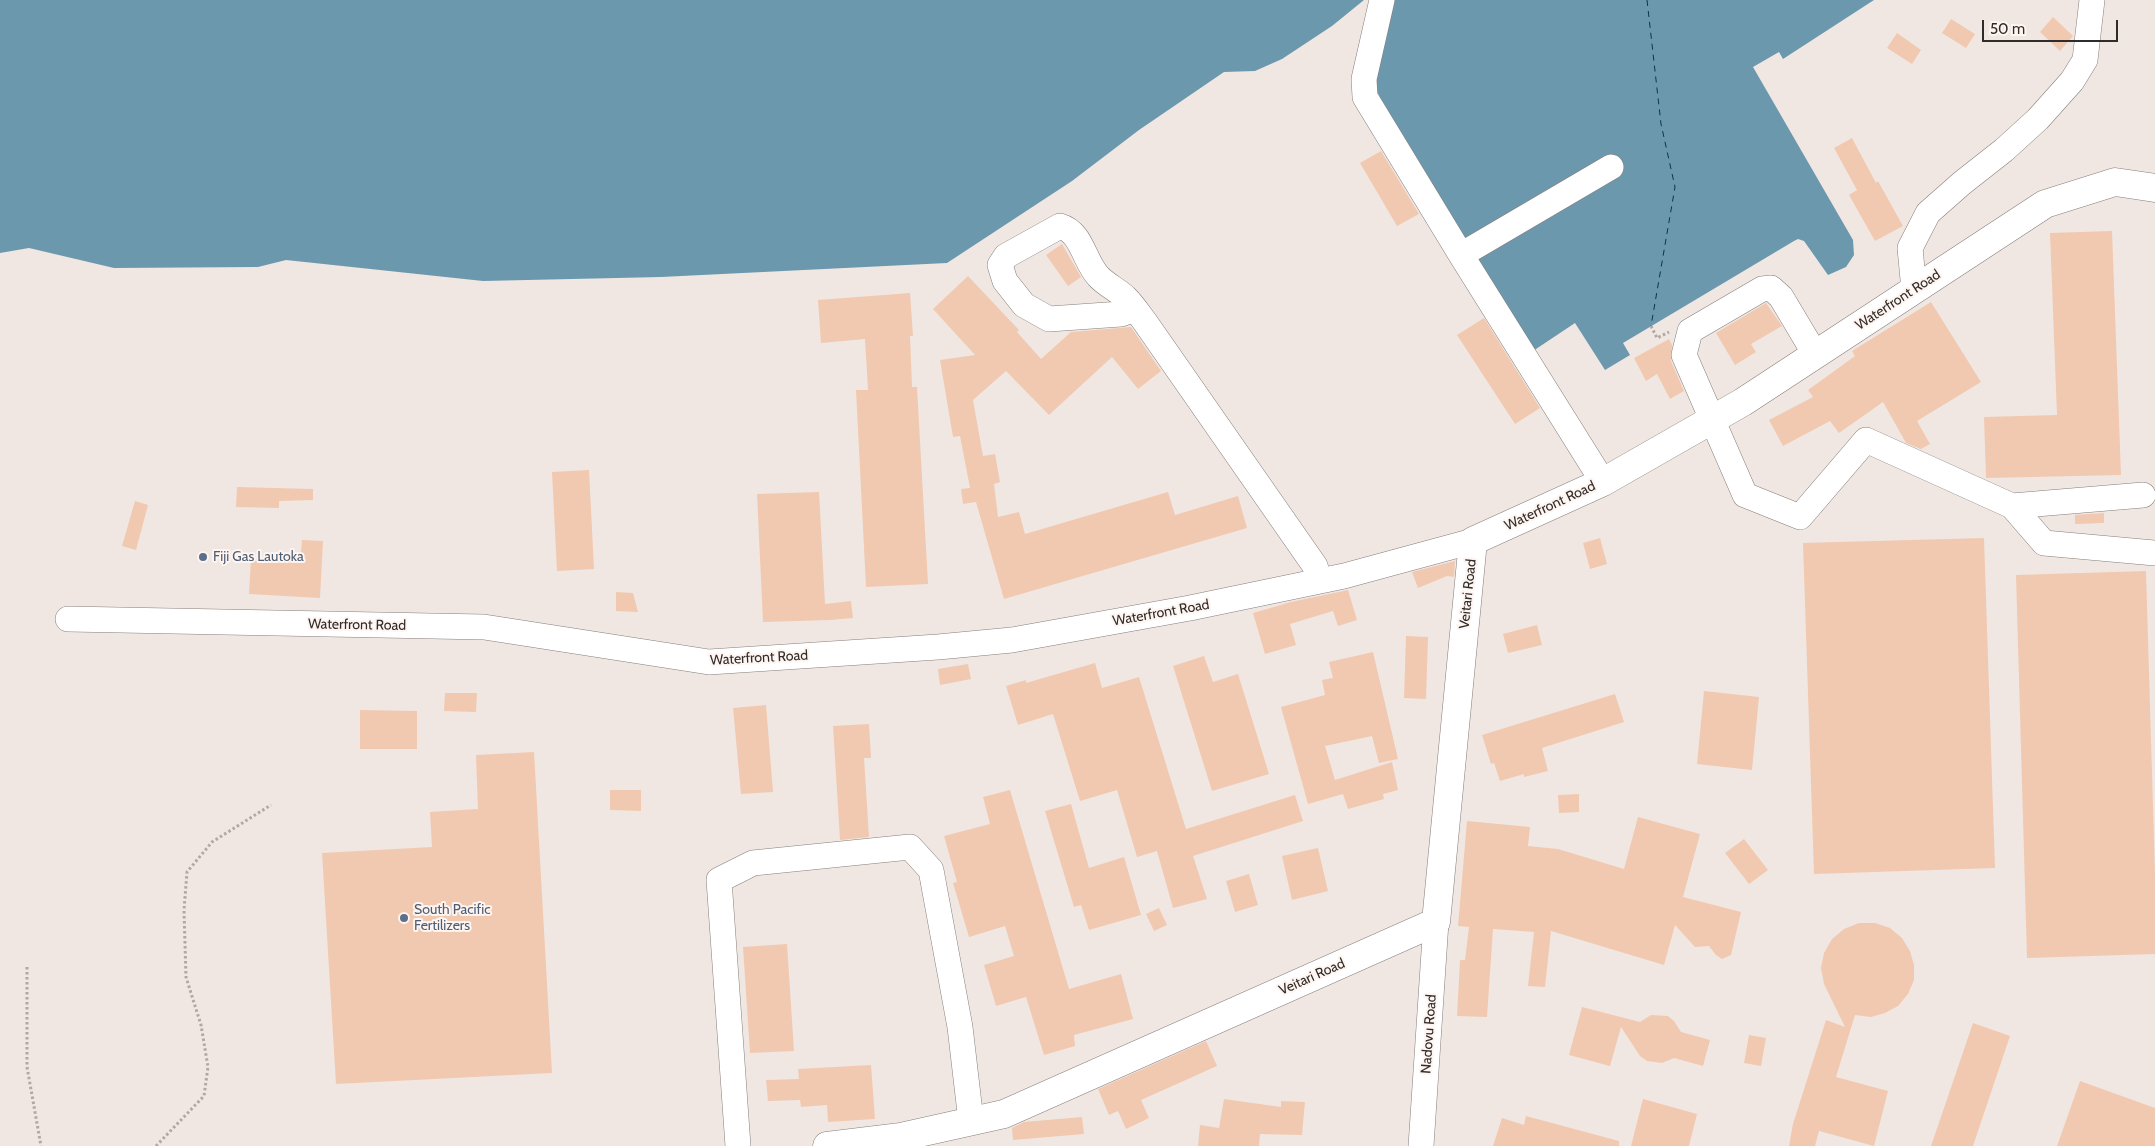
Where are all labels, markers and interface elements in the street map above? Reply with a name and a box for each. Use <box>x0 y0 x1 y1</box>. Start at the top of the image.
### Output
scale bar <box>1985 10 2121 42</box>
text: 50 m <box>1990 20 2025 38</box>
street label: Waterfront Road <box>1852 266 1944 334</box>
street label: Waterfront Road <box>1502 478 1598 534</box>
place label: Fiji Gas Lautoka <box>213 549 304 565</box>
marker: Fiji Gas Lautoka <box>197 551 209 563</box>
street label: Veitari Road <box>1456 558 1480 630</box>
street label: Waterfront Road <box>1111 596 1211 630</box>
street label: Waterfront Road <box>308 616 406 634</box>
street label: Waterfront Road <box>710 647 808 669</box>
place label: South Pacific Fertilizers <box>414 902 490 934</box>
marker: South Pacific Fertilizers <box>398 912 410 924</box>
street label: Veitari Road <box>1277 955 1347 999</box>
street label: Nadovu Road <box>1418 994 1440 1074</box>

